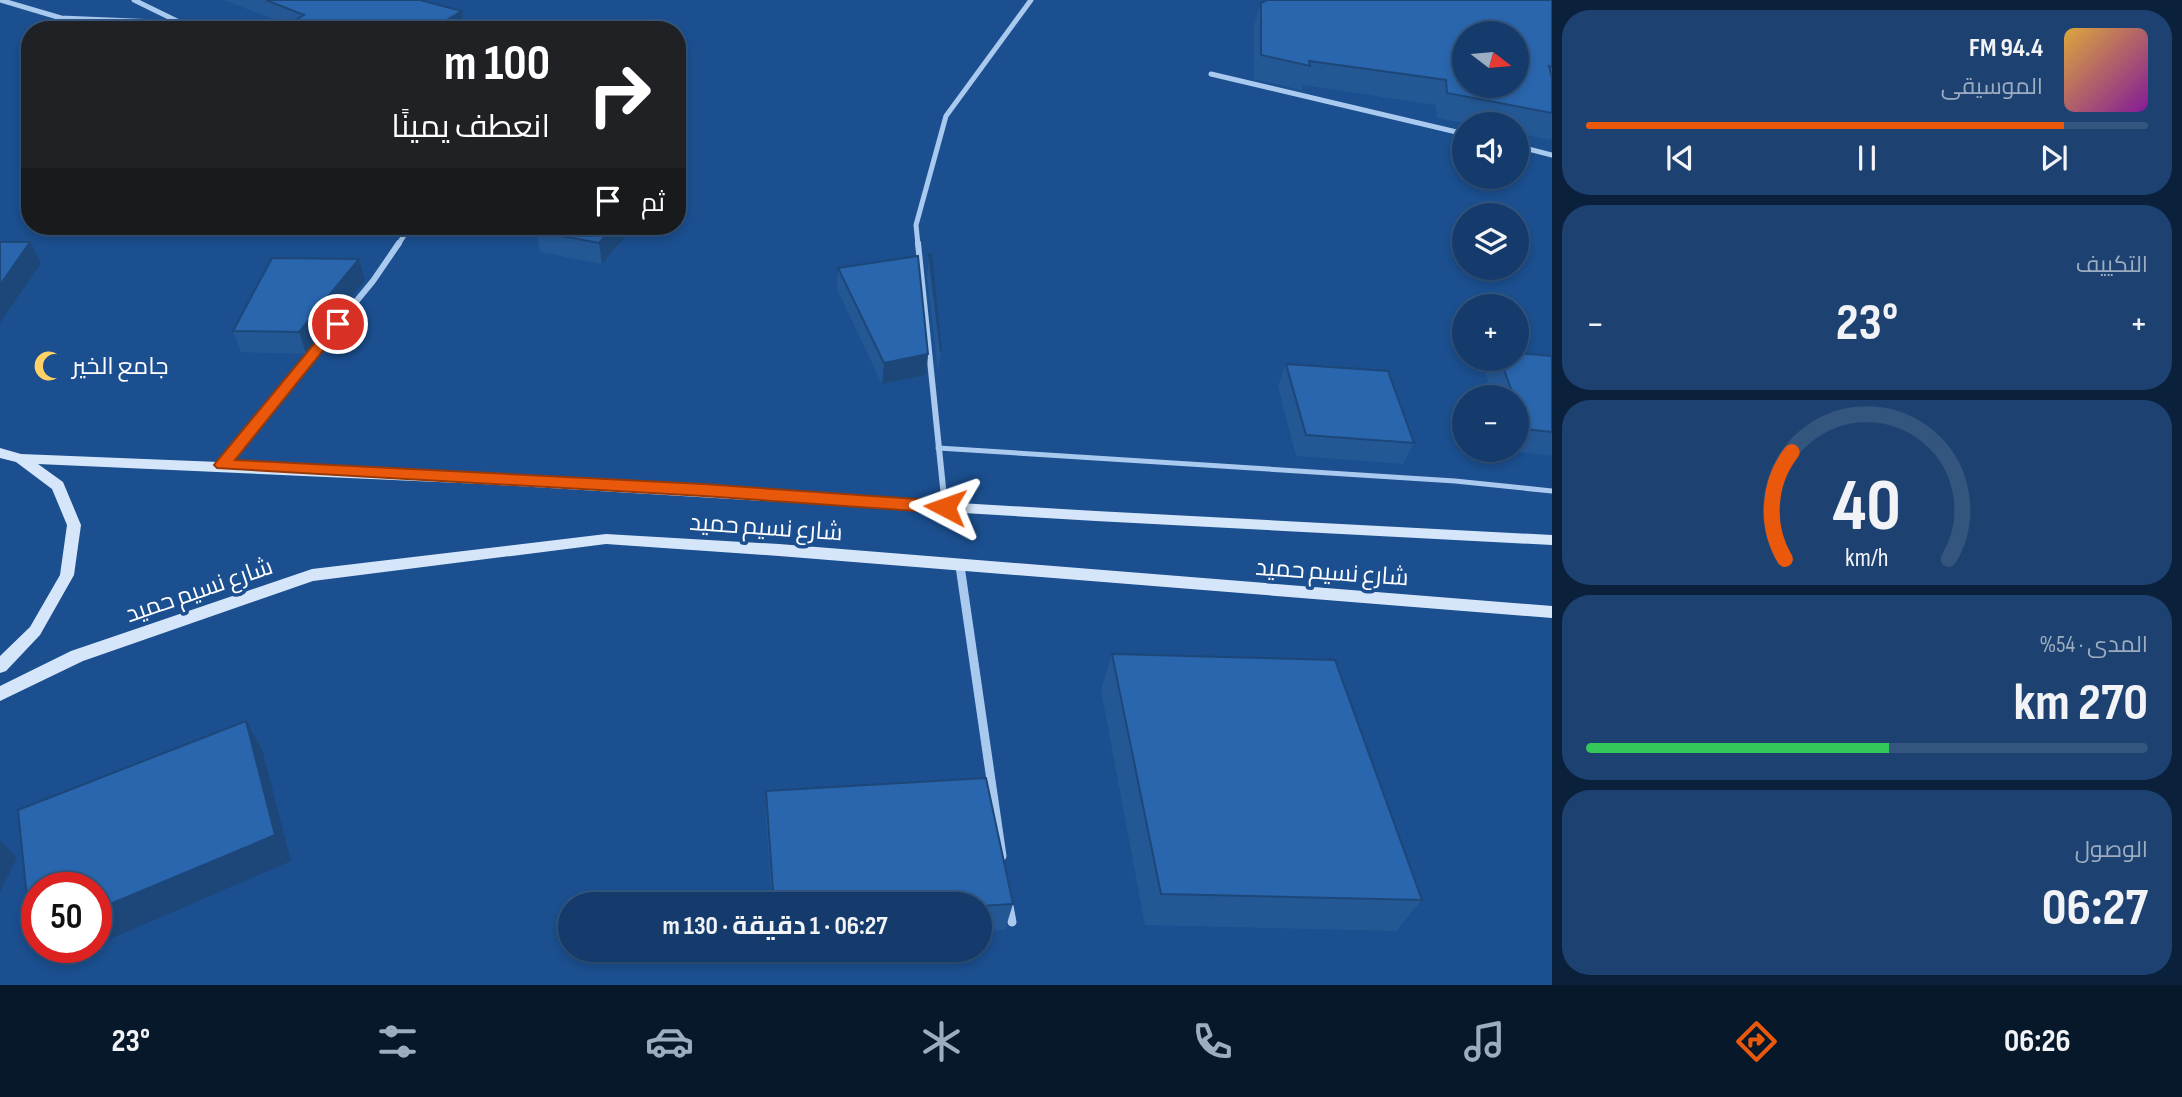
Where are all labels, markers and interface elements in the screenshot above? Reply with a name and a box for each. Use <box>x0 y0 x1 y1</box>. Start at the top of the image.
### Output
north arrow <box>1452 21 1530 98</box>
map controls <box>1452 21 1529 462</box>
text: 94.4 FM <box>1969 33 2043 64</box>
text: 100 m <box>444 35 550 94</box>
icon: right <box>574 49 665 140</box>
text: الموسيقى <box>1941 73 2043 101</box>
text: انعطف يمينًا <box>391 108 550 147</box>
button: sound <box>1452 112 1529 189</box>
icon: previous <box>1661 139 1699 177</box>
icon: pause <box>1848 139 1886 177</box>
icon: next <box>2035 139 2073 177</box>
icon: arrive <box>589 182 627 220</box>
text: ثم <box>641 188 665 219</box>
button: layers <box>1452 203 1529 280</box>
text: التكييف <box>2076 251 2148 279</box>
text: 23° <box>1836 292 1898 355</box>
pin <box>308 294 368 354</box>
button: + <box>1452 294 1529 371</box>
text: − <box>1586 302 1605 347</box>
text: + <box>2129 302 2148 347</box>
icon: arrive <box>319 305 357 343</box>
mosque icon: جامع الخير <box>32 349 66 383</box>
place label: جامع الخير <box>70 352 169 382</box>
button: − <box>1452 385 1529 462</box>
text: 40 <box>1833 463 1901 551</box>
position arrow <box>908 470 982 544</box>
street label: شارع نسيم حميد <box>688 508 844 548</box>
text: km/h <box>1845 542 1889 573</box>
street label: شارع نسيم حميد <box>122 552 277 630</box>
street label: شارع نسيم حميد <box>1254 553 1410 593</box>
text: المدى · 54% <box>2040 631 2148 659</box>
text: 270 km <box>2013 672 2148 735</box>
text: الوصول <box>2075 836 2148 864</box>
speed limit sign: 50 <box>21 872 112 963</box>
text: 06:27 <box>2042 877 2148 940</box>
text: 06:27 · 1 دقيقة · 130 m <box>662 911 888 942</box>
icon: filters <box>373 1017 422 1066</box>
icon: car <box>645 1017 694 1066</box>
icon: climate <box>917 1017 966 1066</box>
icon: phone <box>1188 1017 1237 1066</box>
icon: music <box>1460 1017 1509 1066</box>
icon: directions <box>1732 1017 1781 1066</box>
text: 23° <box>111 1022 150 1061</box>
text: 06:26 <box>2004 1022 2071 1061</box>

